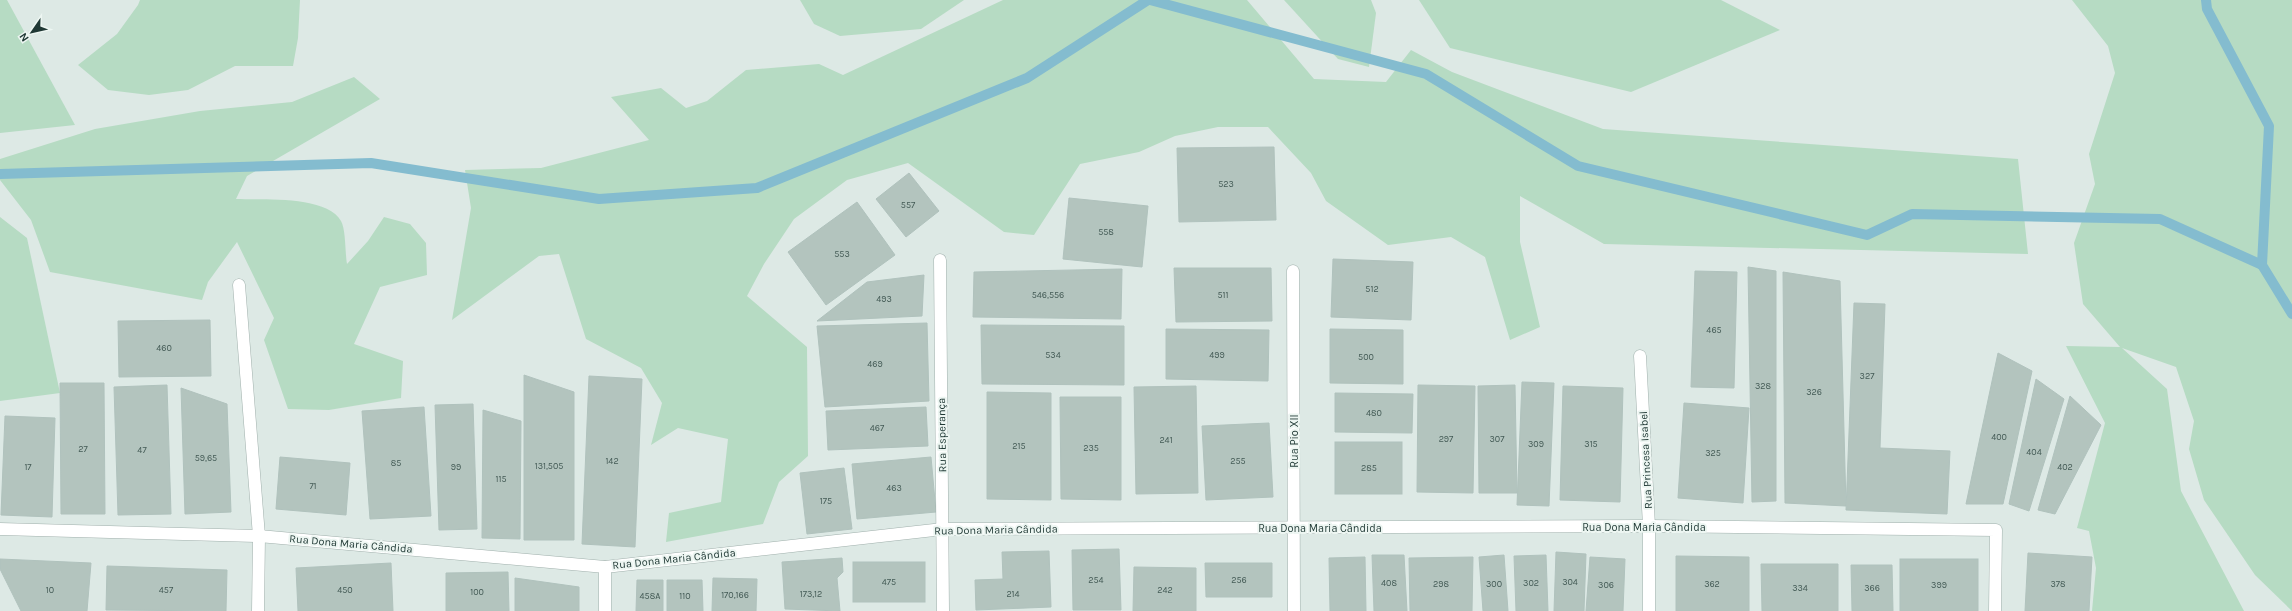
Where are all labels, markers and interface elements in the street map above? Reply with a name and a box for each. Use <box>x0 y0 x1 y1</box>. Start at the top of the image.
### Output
north arrow <box>12 12 52 52</box>
text: N <box>17 30 32 44</box>
house number: 523 <box>1218 179 1234 189</box>
house number: 557 <box>901 200 916 210</box>
house number: 558 <box>1098 227 1114 237</box>
house number: 553 <box>834 249 850 259</box>
house number: 512 <box>1365 284 1379 294</box>
house number: 546,556 <box>1032 290 1064 300</box>
house number: 511 <box>1217 290 1229 300</box>
house number: 493 <box>876 294 892 304</box>
house number: 465 <box>1706 325 1722 335</box>
house number: 460 <box>156 343 172 353</box>
house number: 534 <box>1045 350 1061 360</box>
house number: 499 <box>1209 350 1225 360</box>
house number: 500 <box>1358 352 1374 362</box>
house number: 469 <box>867 359 883 369</box>
house number: 327 <box>1860 371 1875 381</box>
house number: 328 <box>1755 381 1771 391</box>
house number: 326 <box>1806 387 1822 397</box>
street label: Rua Esperança <box>935 398 949 472</box>
house number: 480 <box>1366 408 1382 418</box>
street label: Rua Princesa Isabel <box>1637 411 1655 509</box>
street label: Rua Pio XII <box>1288 414 1301 468</box>
house number: 467 <box>870 423 885 433</box>
house number: 400 <box>1991 432 2007 442</box>
house number: 297 <box>1439 434 1454 444</box>
house number: 307 <box>1490 434 1505 444</box>
house number: 241 <box>1159 435 1173 445</box>
house number: 309 <box>1528 439 1544 449</box>
house number: 315 <box>1584 439 1598 449</box>
house number: 215 <box>1012 441 1026 451</box>
house number: 235 <box>1083 443 1099 453</box>
house number: 27 <box>78 444 88 454</box>
house number: 47 <box>137 445 147 455</box>
house number: 404 <box>2026 447 2042 457</box>
house number: 325 <box>1705 448 1721 458</box>
house number: 59,65 <box>195 453 217 463</box>
house number: 142 <box>605 456 619 466</box>
house number: 255 <box>1230 456 1246 466</box>
house number: 85 <box>391 458 401 468</box>
house number: 131,505 <box>535 461 563 471</box>
house number: 17 <box>24 462 32 472</box>
house number: 99 <box>451 462 461 472</box>
house number: 402 <box>2057 462 2073 472</box>
house number: 285 <box>1361 463 1377 473</box>
house number: 115 <box>495 474 507 484</box>
house number: 71 <box>309 481 317 491</box>
house number: 463 <box>886 483 902 493</box>
house number: 175 <box>820 496 832 506</box>
street label: Rua Dona Maria Cândida <box>1582 521 1706 534</box>
street label: Rua Dona Maria Cândida <box>934 522 1058 538</box>
street label: Rua Dona Maria Cândida <box>1258 522 1382 535</box>
street label: Rua Dona Maria Cândida <box>289 532 413 556</box>
street label: Rua Dona Maria Cândida <box>612 546 736 572</box>
house number: 254 <box>1088 575 1104 585</box>
house number: 256 <box>1231 575 1247 585</box>
house number: 475 <box>882 577 896 587</box>
house number: 304 <box>1562 577 1578 587</box>
house number: 408 <box>1381 578 1397 588</box>
house number: 302 <box>1523 578 1539 588</box>
house number: 298 <box>1433 579 1449 589</box>
house number: 300 <box>1486 579 1502 589</box>
house number: 362 <box>1704 579 1720 589</box>
house number: 378 <box>2050 579 2066 589</box>
house number: 306 <box>1598 580 1614 590</box>
house number: 399 <box>1931 580 1947 590</box>
house number: 334 <box>1792 583 1808 593</box>
house number: 366 <box>1864 583 1880 593</box>
house number: 10 <box>46 585 54 595</box>
house number: 457 <box>159 585 174 595</box>
house number: 450 <box>337 585 353 595</box>
house number: 242 <box>1157 585 1173 595</box>
house number: 100 <box>470 587 484 597</box>
house number: 173,12 <box>800 589 822 599</box>
house number: 214 <box>1006 589 1020 599</box>
house number: 170,166 <box>721 590 749 600</box>
house number: 458A <box>640 591 660 601</box>
house number: 110 <box>679 591 691 601</box>

